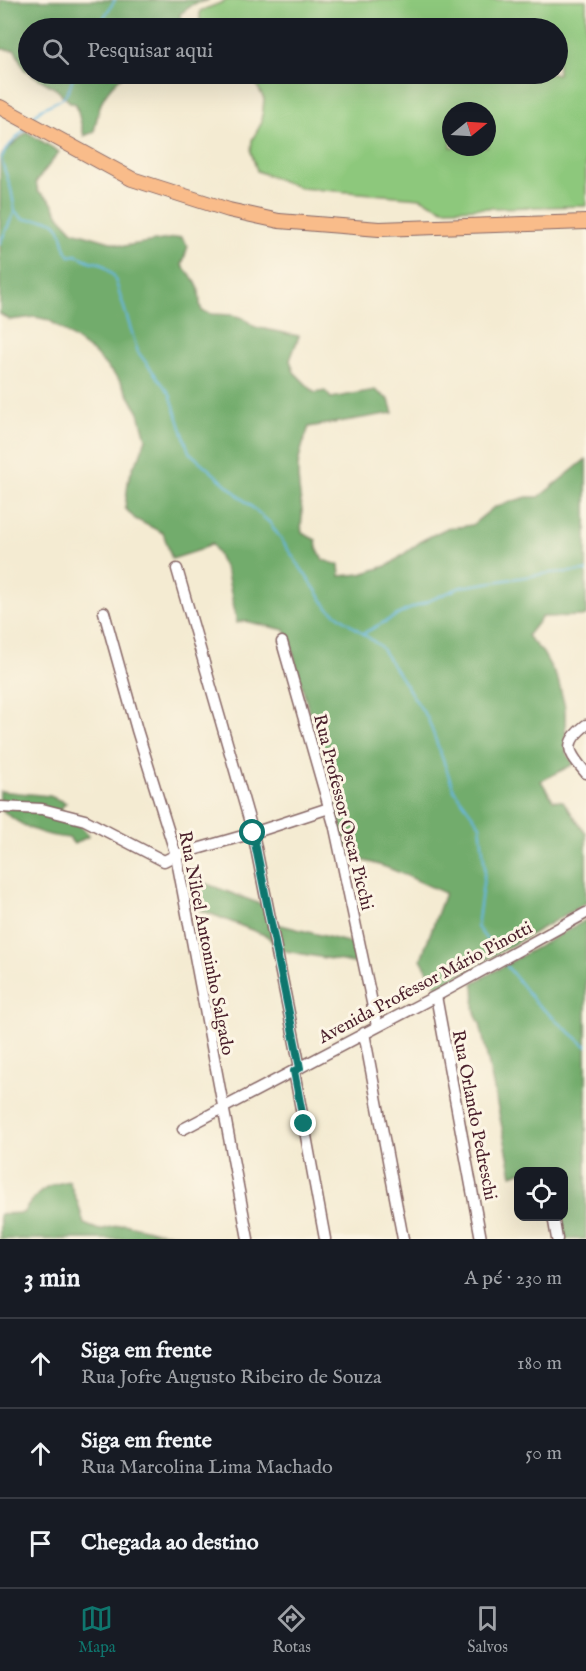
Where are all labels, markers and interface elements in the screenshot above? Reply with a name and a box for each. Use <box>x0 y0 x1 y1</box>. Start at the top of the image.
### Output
search box <box>18 18 568 84</box>
icon: search <box>39 35 72 68</box>
text: Pesquisar aqui <box>87 37 213 65</box>
north arrow <box>442 102 496 156</box>
street label: Rua Professor Oscar Picchi <box>307 712 378 913</box>
route start <box>239 819 265 845</box>
street label: Rua Nilcel Antoninho Salgado <box>172 829 239 1058</box>
street label: Avenida Professor Mário Pinotti <box>314 917 537 1050</box>
street label: Rua Orlando Pedreschi <box>446 1028 501 1203</box>
route end <box>290 1110 316 1136</box>
map controls <box>514 1167 568 1221</box>
button: locate <box>514 1167 568 1221</box>
text: 3 min <box>24 1262 80 1295</box>
text: A pé · 230 m <box>464 1266 562 1291</box>
text: Siga em frente <box>81 1337 212 1365</box>
icon: ahead <box>24 1347 57 1380</box>
text: 180 m <box>517 1351 562 1376</box>
text: Rua Jofre Augusto Ribeiro de Souza <box>81 1365 382 1390</box>
text: Siga em frente <box>81 1427 212 1455</box>
icon: ahead <box>24 1437 57 1470</box>
text: 50 m <box>525 1441 562 1466</box>
text: Rua Marcolina Lima Machado <box>81 1455 333 1480</box>
icon: arrive <box>24 1527 57 1560</box>
text: Chegada ao destino <box>81 1529 259 1557</box>
tab: Mapa <box>78 1602 116 1658</box>
tab: Rotas <box>272 1602 311 1658</box>
tab: Salvos <box>467 1602 508 1658</box>

